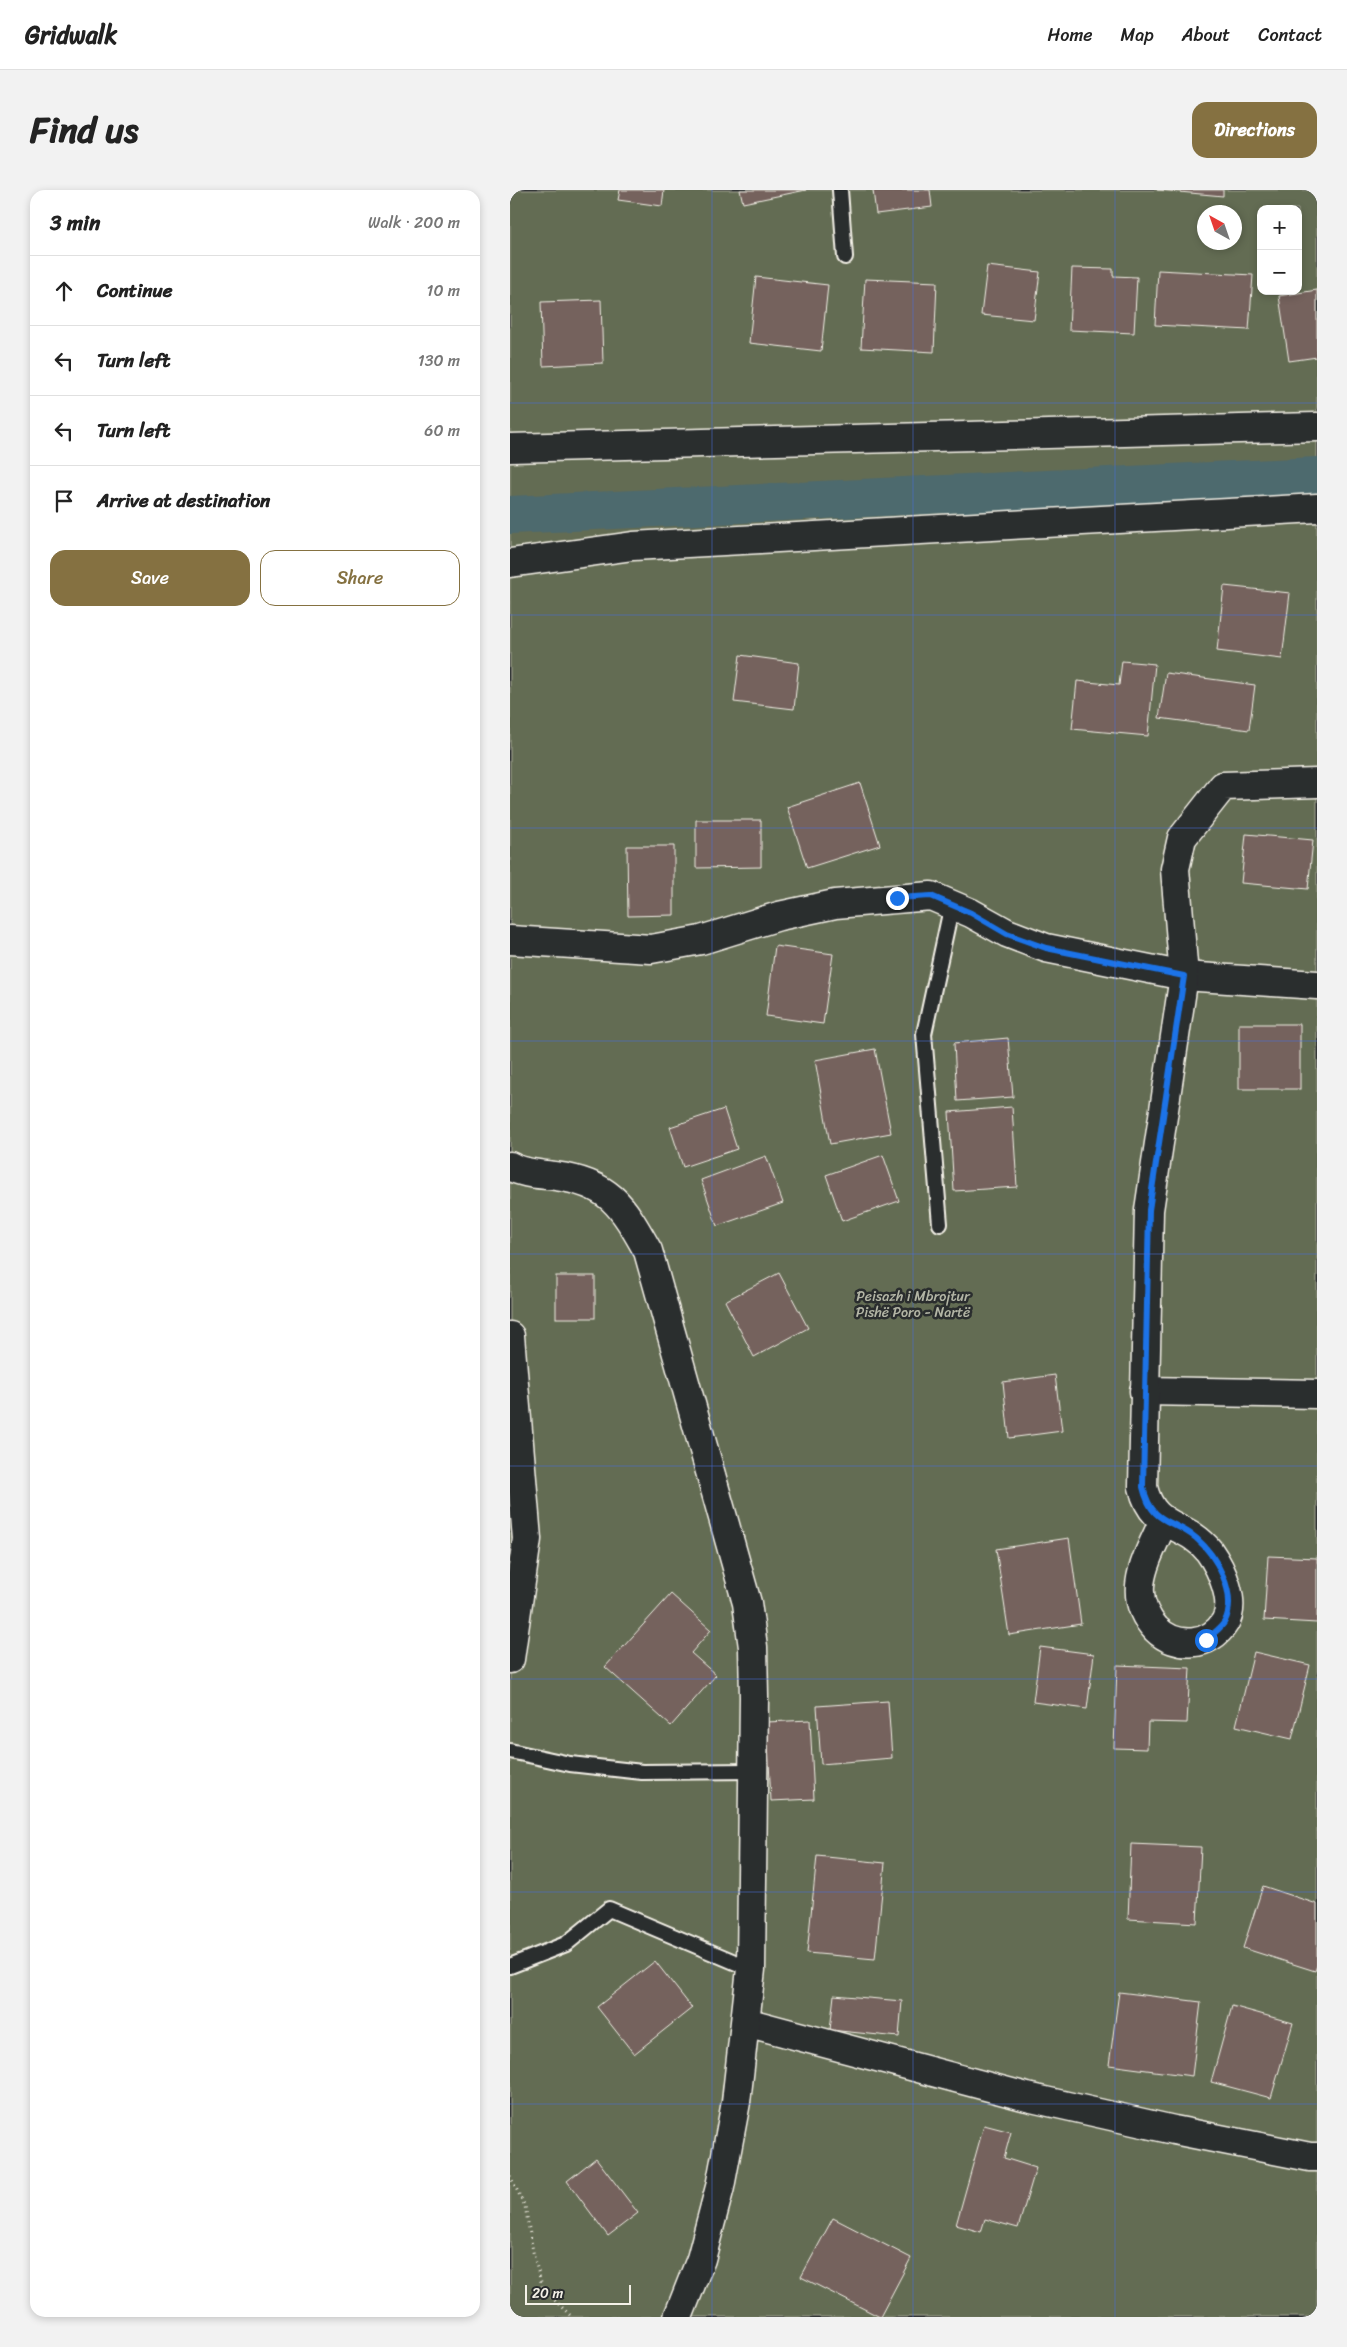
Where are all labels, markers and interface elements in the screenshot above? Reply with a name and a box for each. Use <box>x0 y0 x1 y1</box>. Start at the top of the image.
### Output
text: Gridwalk <box>25 14 117 56</box>
text: Home <box>1048 19 1093 51</box>
text: Map <box>1121 19 1154 51</box>
text: About <box>1182 19 1230 51</box>
text: Contact <box>1258 19 1322 51</box>
text: Find us <box>30 99 138 161</box>
button: Directions <box>1192 102 1317 158</box>
text: 3 min <box>50 204 100 242</box>
north arrow <box>1197 205 1242 250</box>
map controls <box>1257 205 1302 295</box>
button: + <box>1257 205 1302 250</box>
text: Walk · 200 m <box>368 208 460 237</box>
button: − <box>1257 250 1302 295</box>
text: Continue <box>97 274 173 307</box>
text: 10 m <box>427 276 460 305</box>
icon: ahead <box>50 277 78 305</box>
text: Turn left <box>97 344 170 377</box>
text: 130 m <box>418 346 460 375</box>
icon: left <box>50 347 78 375</box>
text: Turn left <box>97 414 170 447</box>
text: 60 m <box>424 416 460 445</box>
icon: left <box>50 417 78 445</box>
text: Arrive at destination <box>97 484 270 517</box>
icon: arrive <box>50 487 78 515</box>
button: Save <box>50 550 250 606</box>
button: Share <box>260 550 460 606</box>
route end <box>886 887 909 910</box>
park label: Peisazh i Mbrojtur Pishë Poro - Nartë <box>856 1284 971 1325</box>
route start <box>1195 1629 1218 1652</box>
text: 20 m <box>532 2281 563 2306</box>
scale bar <box>525 2282 631 2305</box>

